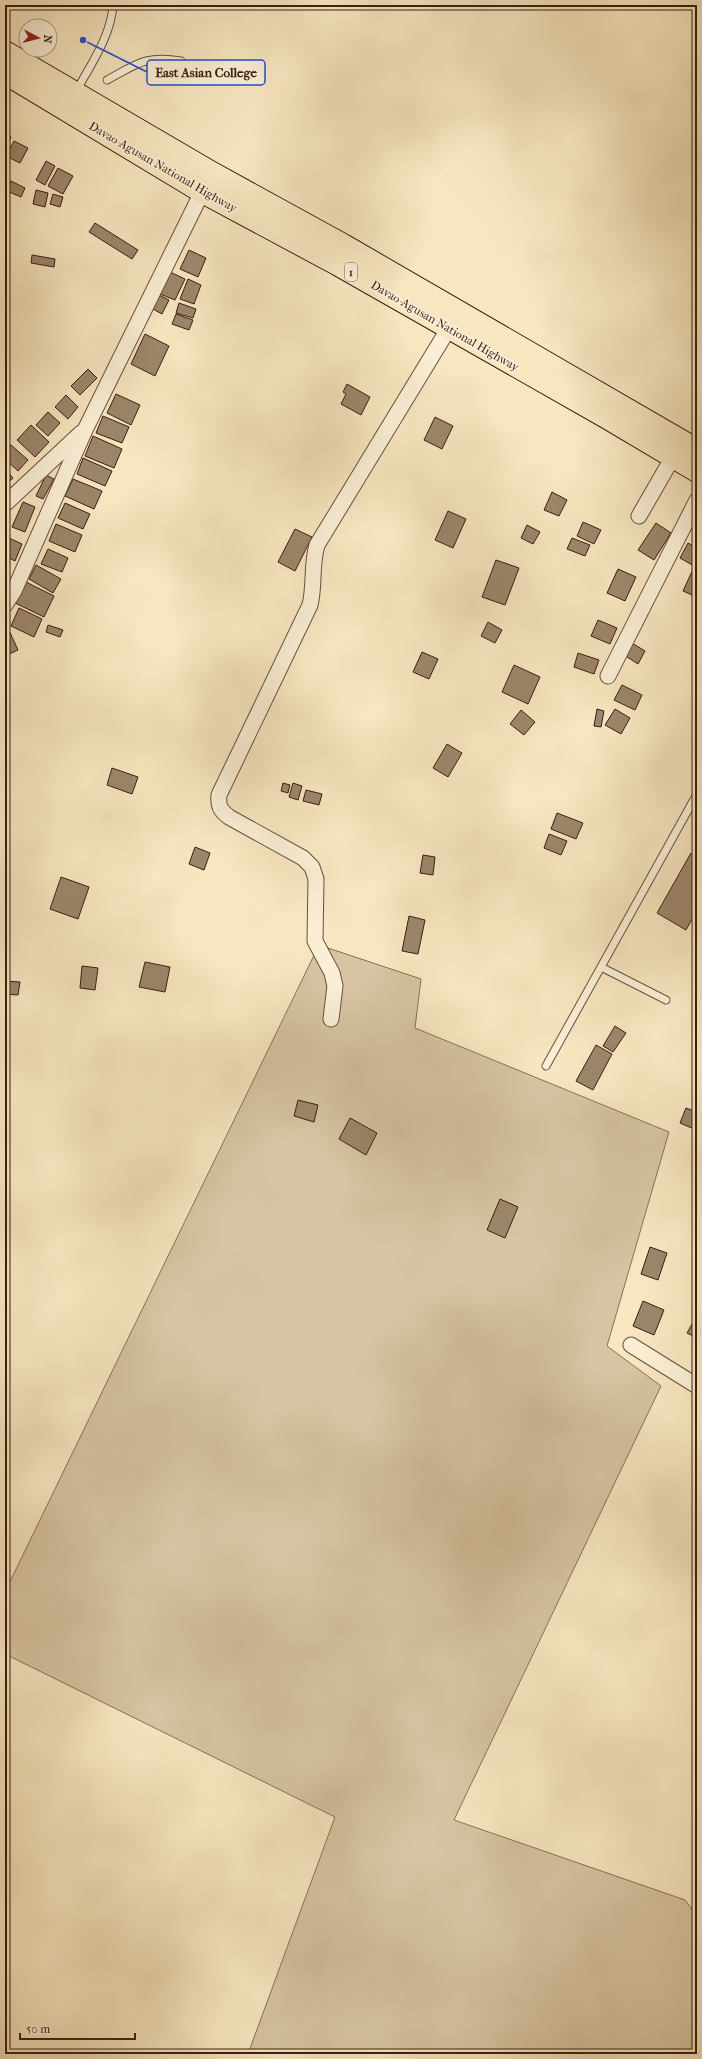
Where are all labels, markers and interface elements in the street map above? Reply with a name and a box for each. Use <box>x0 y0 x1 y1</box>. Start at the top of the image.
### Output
north arrow <box>18 18 58 58</box>
text: N <box>40 34 54 45</box>
callout: East Asian College <box>147 60 265 85</box>
text: East Asian College <box>155 65 257 81</box>
street label: Davao-Agusan National Highway <box>86 119 240 216</box>
road number: 1 <box>345 263 357 281</box>
street label: Davao-Agusan National Highway <box>368 278 522 375</box>
scale bar <box>20 2015 135 2041</box>
text: 50 m <box>26 2022 50 2036</box>

